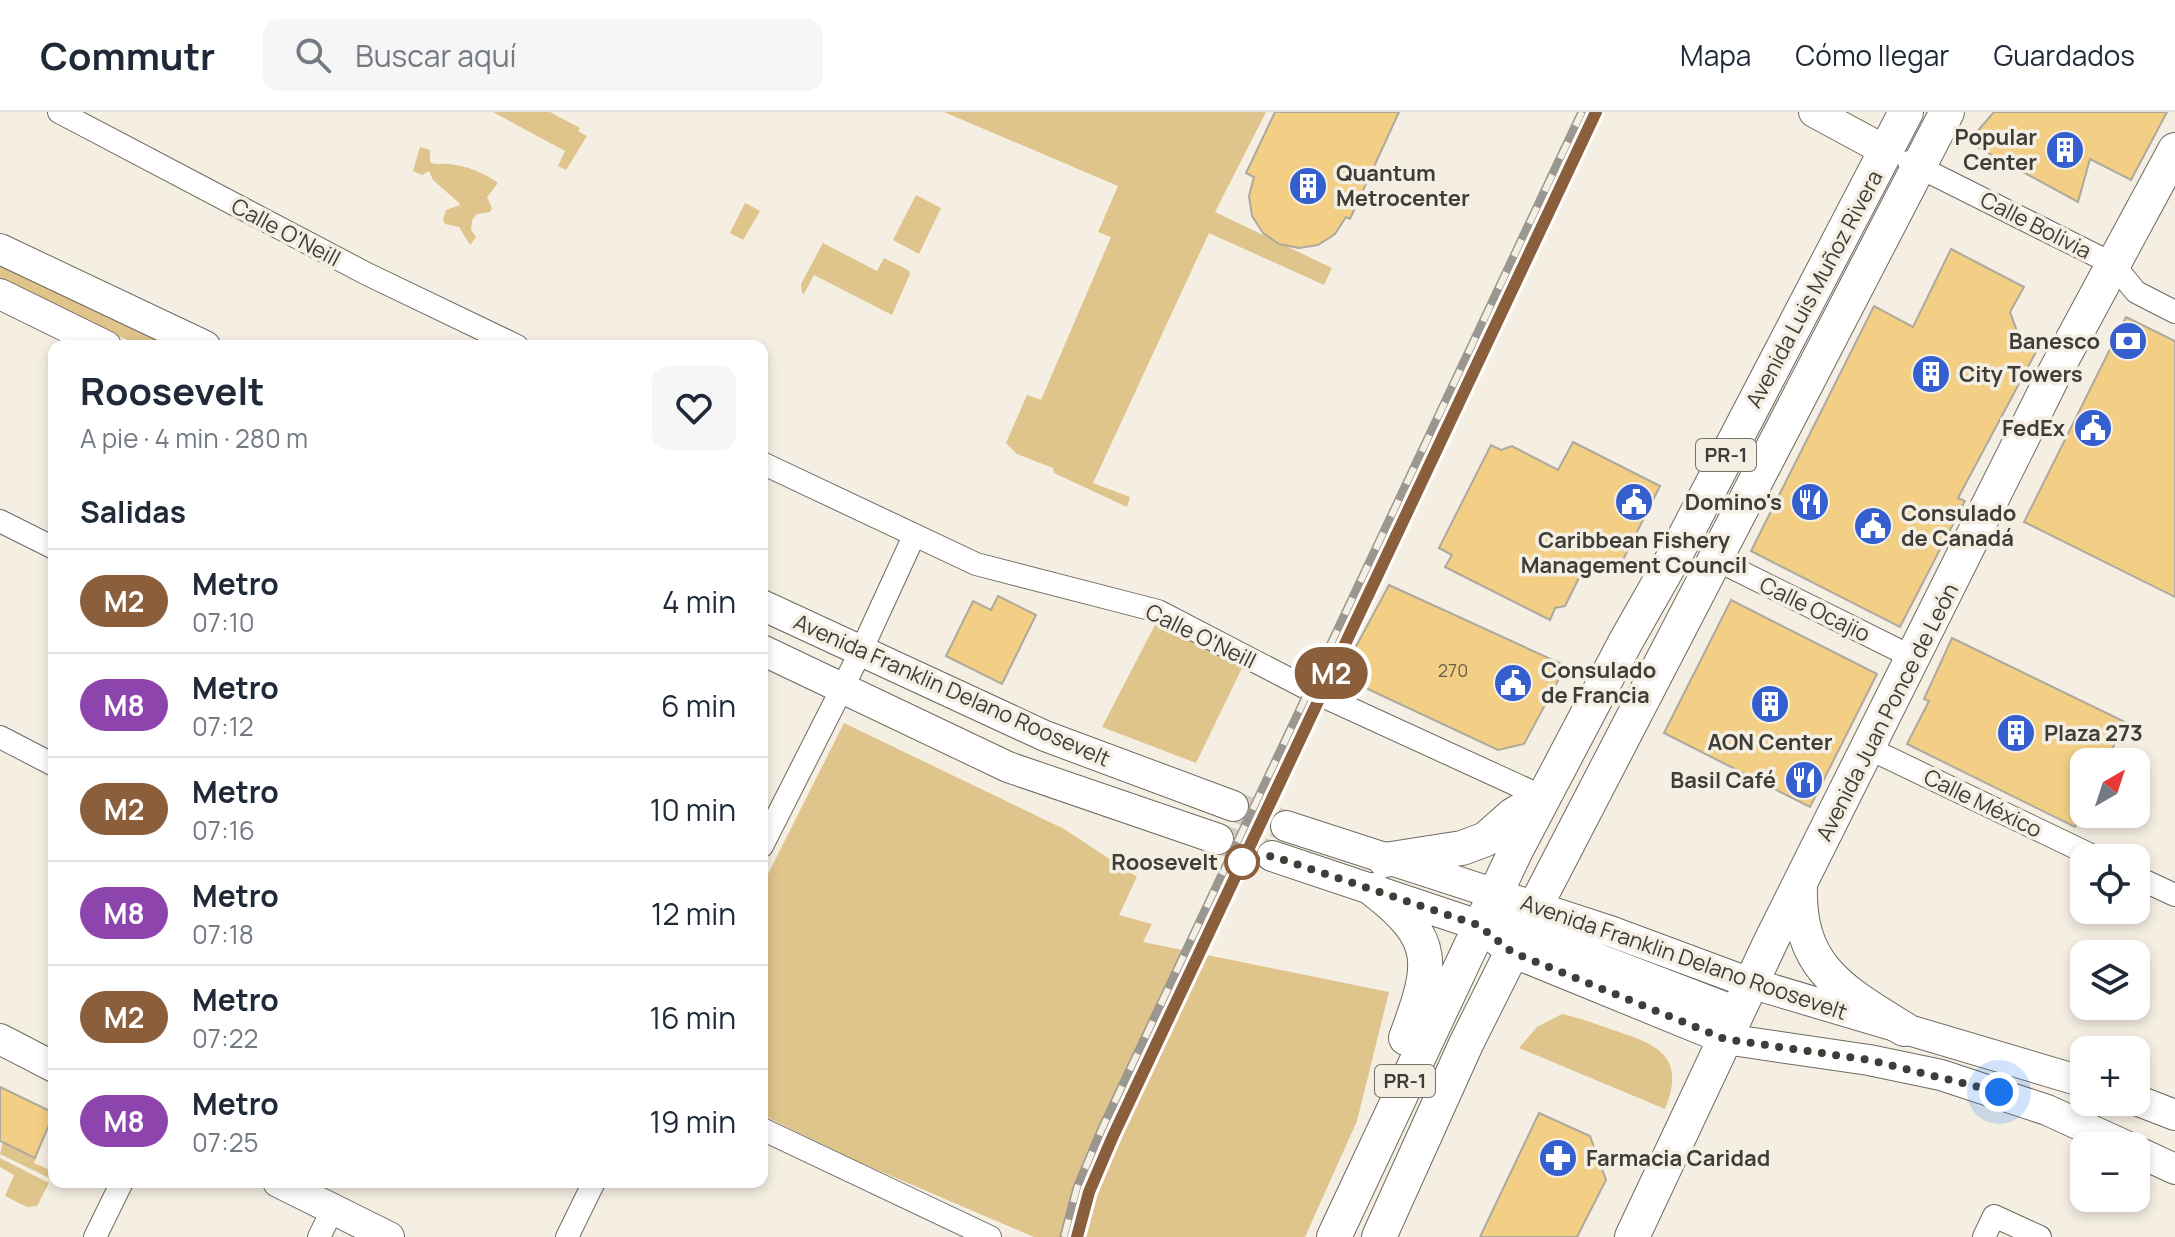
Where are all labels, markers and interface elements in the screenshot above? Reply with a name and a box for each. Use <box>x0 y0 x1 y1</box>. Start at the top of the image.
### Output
search box <box>263 19 823 91</box>
text: Commutr <box>40 29 215 81</box>
icon: search <box>291 33 335 77</box>
text: Buscar aquí <box>355 35 516 76</box>
text: Mapa <box>1680 36 1751 74</box>
text: Cómo llegar <box>1795 36 1949 74</box>
text: Guardados <box>1993 36 2135 74</box>
place label: Popular Center <box>1955 122 2037 177</box>
building icon: Popular Center <box>2044 129 2086 171</box>
place label: Quantum Metrocenter <box>1336 158 1470 213</box>
building icon: Quantum Metrocenter <box>1287 165 1329 207</box>
street label: Avenida Luis Muñoz Rivera <box>1739 165 1889 413</box>
street label: Calle Bolivia <box>1975 184 2097 266</box>
street label: Calle O'Neill <box>226 191 346 273</box>
bank icon: Banesco <box>2107 320 2149 362</box>
place label: Banesco <box>2009 326 2100 356</box>
building icon: City Towers <box>1910 353 1952 395</box>
place label: City Towers <box>1959 359 2083 389</box>
text: Roosevelt <box>80 364 265 416</box>
button: heart <box>652 366 736 450</box>
public building icon: FedEx <box>2072 407 2114 449</box>
place label: FedEx <box>2002 413 2065 443</box>
text: A pie · 4 min · 280 m <box>80 420 308 456</box>
road number: PR-1 <box>1696 439 1756 471</box>
public building icon: Caribbean Fishery Management Council <box>1613 481 1655 523</box>
restaurant icon: Domino's <box>1789 481 1831 523</box>
place label: Domino's <box>1685 487 1782 517</box>
text: Salidas <box>80 491 186 532</box>
place label: Consulado de Canadá <box>1901 498 2016 553</box>
public building icon: Consulado de Canadá <box>1852 505 1894 547</box>
place label: Caribbean Fishery Management Council <box>1521 525 1747 580</box>
text: Metro <box>192 563 279 604</box>
street label: Calle Ocajio <box>1755 569 1875 649</box>
street label: Avenida Juan Ponce de León <box>1809 578 1965 846</box>
text: 4 min <box>662 581 736 622</box>
text: M2 <box>104 582 144 620</box>
street label: Calle O'Neill <box>1141 596 1261 676</box>
text: 07:10 <box>192 604 255 640</box>
street label: Avenida Franklin Delano Roosevelt <box>789 606 1115 774</box>
line badge: M2 <box>1295 647 1367 699</box>
text: M2 <box>1311 654 1351 692</box>
place label: Consulado de Francia <box>1541 655 1656 710</box>
house number: 270 <box>1438 658 1468 682</box>
public building icon: Consulado de Francia <box>1492 662 1534 704</box>
text: Metro <box>192 667 279 708</box>
building icon: AON Center <box>1749 683 1791 725</box>
text: 6 min <box>661 685 736 726</box>
text: M8 <box>103 686 145 724</box>
text: 07:12 <box>192 708 254 744</box>
building icon: Plaza 273 <box>1995 712 2037 754</box>
place label: Plaza 273 <box>2044 718 2143 748</box>
place label: AON Center <box>1708 727 1833 757</box>
north arrow <box>2070 748 2150 828</box>
map controls <box>2070 748 2150 1212</box>
restaurant icon: Basil Café <box>1783 759 1825 801</box>
street label: Calle México <box>1919 761 2047 845</box>
place label: Basil Café <box>1670 765 1776 795</box>
text: Metro <box>192 771 279 812</box>
text: 10 min <box>650 789 736 830</box>
text: M2 <box>104 790 144 828</box>
text: 07:16 <box>192 812 255 848</box>
button: locate <box>2070 844 2150 924</box>
marker: Roosevelt <box>1225 845 1259 879</box>
place label: Roosevelt <box>1111 847 1218 877</box>
text: Metro <box>192 875 279 916</box>
street label: Avenida Franklin Delano Roosevelt <box>1517 887 1851 1027</box>
text: 12 min <box>651 893 736 934</box>
text: M8 <box>103 894 145 932</box>
text: 07:18 <box>192 916 254 952</box>
button: layers <box>2070 940 2150 1020</box>
text: Metro <box>192 979 279 1020</box>
text: 16 min <box>649 997 736 1038</box>
text: M2 <box>104 998 144 1036</box>
text: 07:22 <box>192 1020 258 1056</box>
button: + <box>2070 1036 2150 1116</box>
road number: PR-1 <box>1375 1065 1435 1097</box>
your location <box>1979 1072 2019 1112</box>
text: Metro <box>192 1083 279 1124</box>
text: 19 min <box>649 1101 736 1142</box>
text: M8 <box>103 1102 145 1140</box>
text: 07:25 <box>192 1124 259 1160</box>
button: − <box>2070 1132 2150 1212</box>
pharmacy icon: Farmacia Caridad <box>1537 1137 1579 1179</box>
place label: Farmacia Caridad <box>1586 1143 1770 1173</box>

